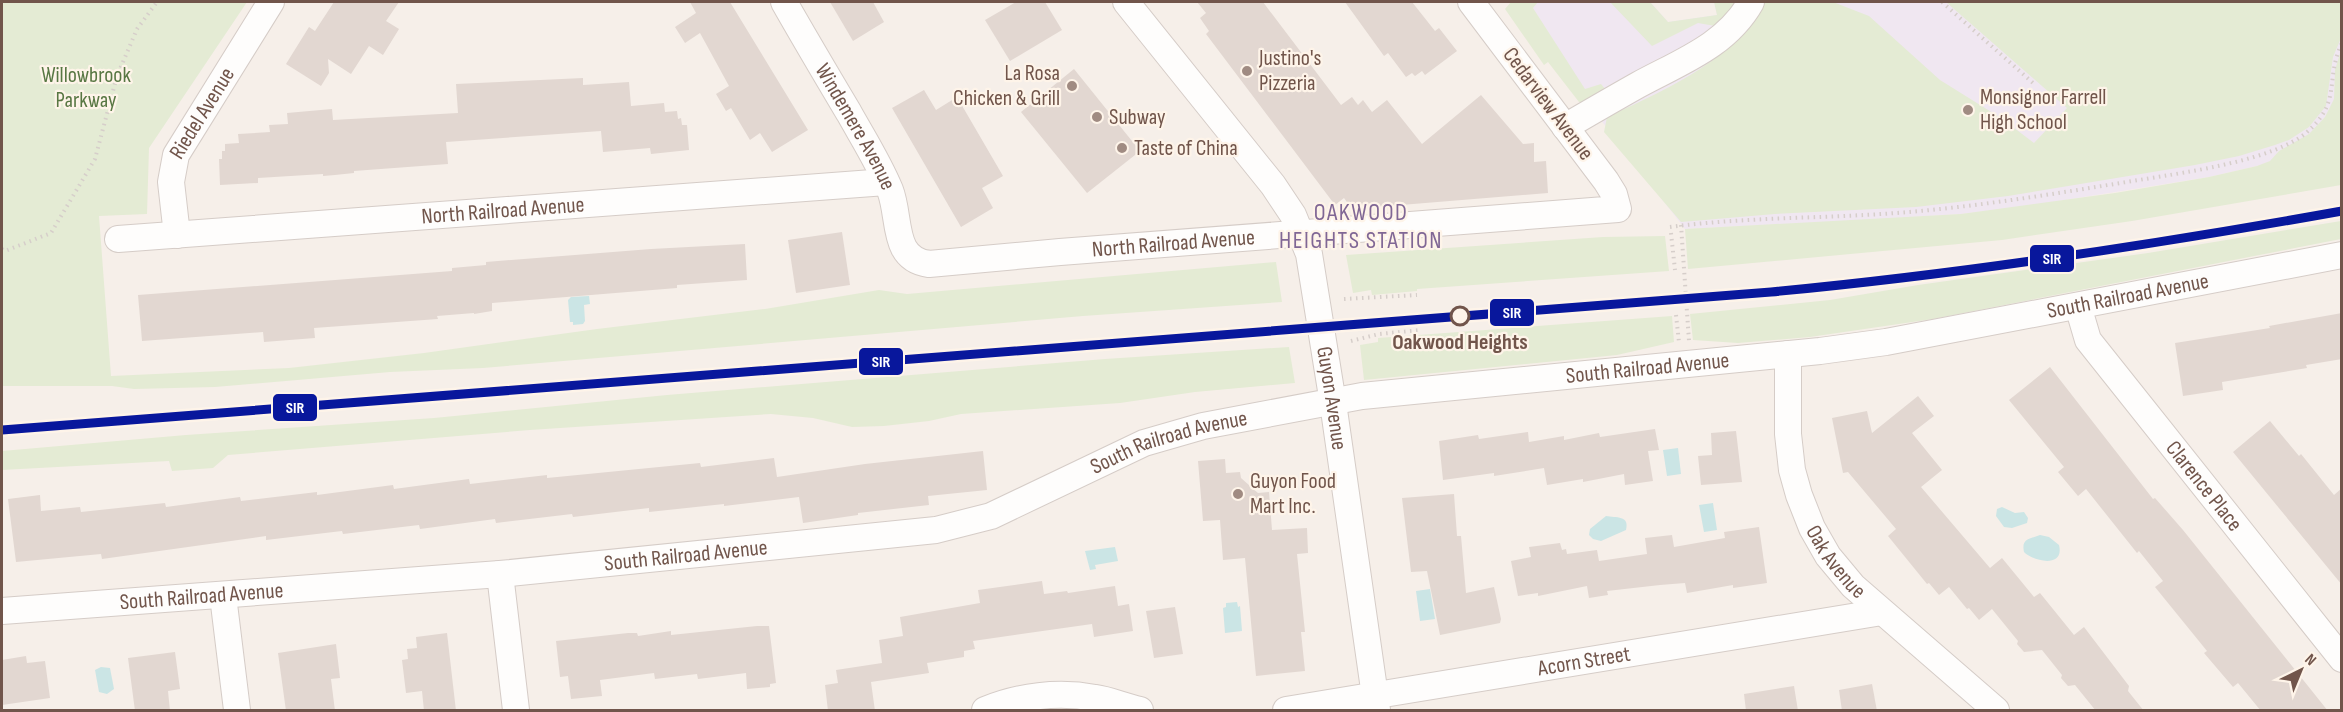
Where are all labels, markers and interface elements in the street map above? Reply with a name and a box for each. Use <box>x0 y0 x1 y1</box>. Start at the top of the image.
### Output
street label: Cedarview Avenue <box>1497 42 1599 166</box>
place label: Justino's Pizzeria <box>1258 45 1321 97</box>
street label: Windemere Avenue <box>809 59 902 194</box>
place label: La Rosa Chicken & Grill <box>953 60 1060 112</box>
park label: Willowbrook Parkway <box>41 62 131 114</box>
street label: Riedel Avenue <box>163 62 240 164</box>
marker: Justino's Pizzeria <box>1240 64 1254 78</box>
marker: La Rosa Chicken & Grill <box>1065 79 1079 93</box>
place label: Monsignor Farrell High School <box>1980 84 2106 136</box>
marker: Monsignor Farrell High School <box>1961 103 1975 117</box>
place label: Subway <box>1109 104 1166 131</box>
marker: Subway <box>1090 110 1104 124</box>
place label: Taste of China <box>1134 135 1238 162</box>
marker: Taste of China <box>1115 141 1129 155</box>
street label: North Railroad Avenue <box>421 191 585 230</box>
district label: OAKWOOD HEIGHTS STATION <box>1279 198 1443 255</box>
street label: North Railroad Avenue <box>1091 224 1256 263</box>
line badge: SIR <box>2029 244 2075 273</box>
text: SIR <box>2043 250 2061 269</box>
street label: South Railroad Avenue <box>2045 267 2211 325</box>
line badge: SIR <box>1489 298 1535 327</box>
text: SIR <box>1503 304 1521 323</box>
marker: Oakwood Heights <box>1450 306 1470 326</box>
place label: Oakwood Heights <box>1392 329 1528 356</box>
street label: Guyon Avenue <box>1311 344 1353 452</box>
street label: South Railroad Avenue <box>1565 346 1731 389</box>
line badge: SIR <box>858 347 904 376</box>
text: SIR <box>872 353 890 372</box>
line badge: SIR <box>272 393 318 422</box>
text: SIR <box>286 399 304 418</box>
street label: South Railroad Avenue <box>1086 404 1249 480</box>
street label: Clarence Place <box>2160 435 2248 537</box>
place label: Guyon Food Mart Inc. <box>1250 468 1336 520</box>
marker: Guyon Food Mart Inc. <box>1231 487 1245 501</box>
street label: Oak Avenue <box>1800 520 1871 604</box>
street label: South Railroad Avenue <box>603 534 769 577</box>
street label: South Railroad Avenue <box>119 577 284 616</box>
street label: Acorn Street <box>1535 640 1633 682</box>
north arrow <box>2271 640 2331 700</box>
text: N <box>2301 650 2320 670</box>

